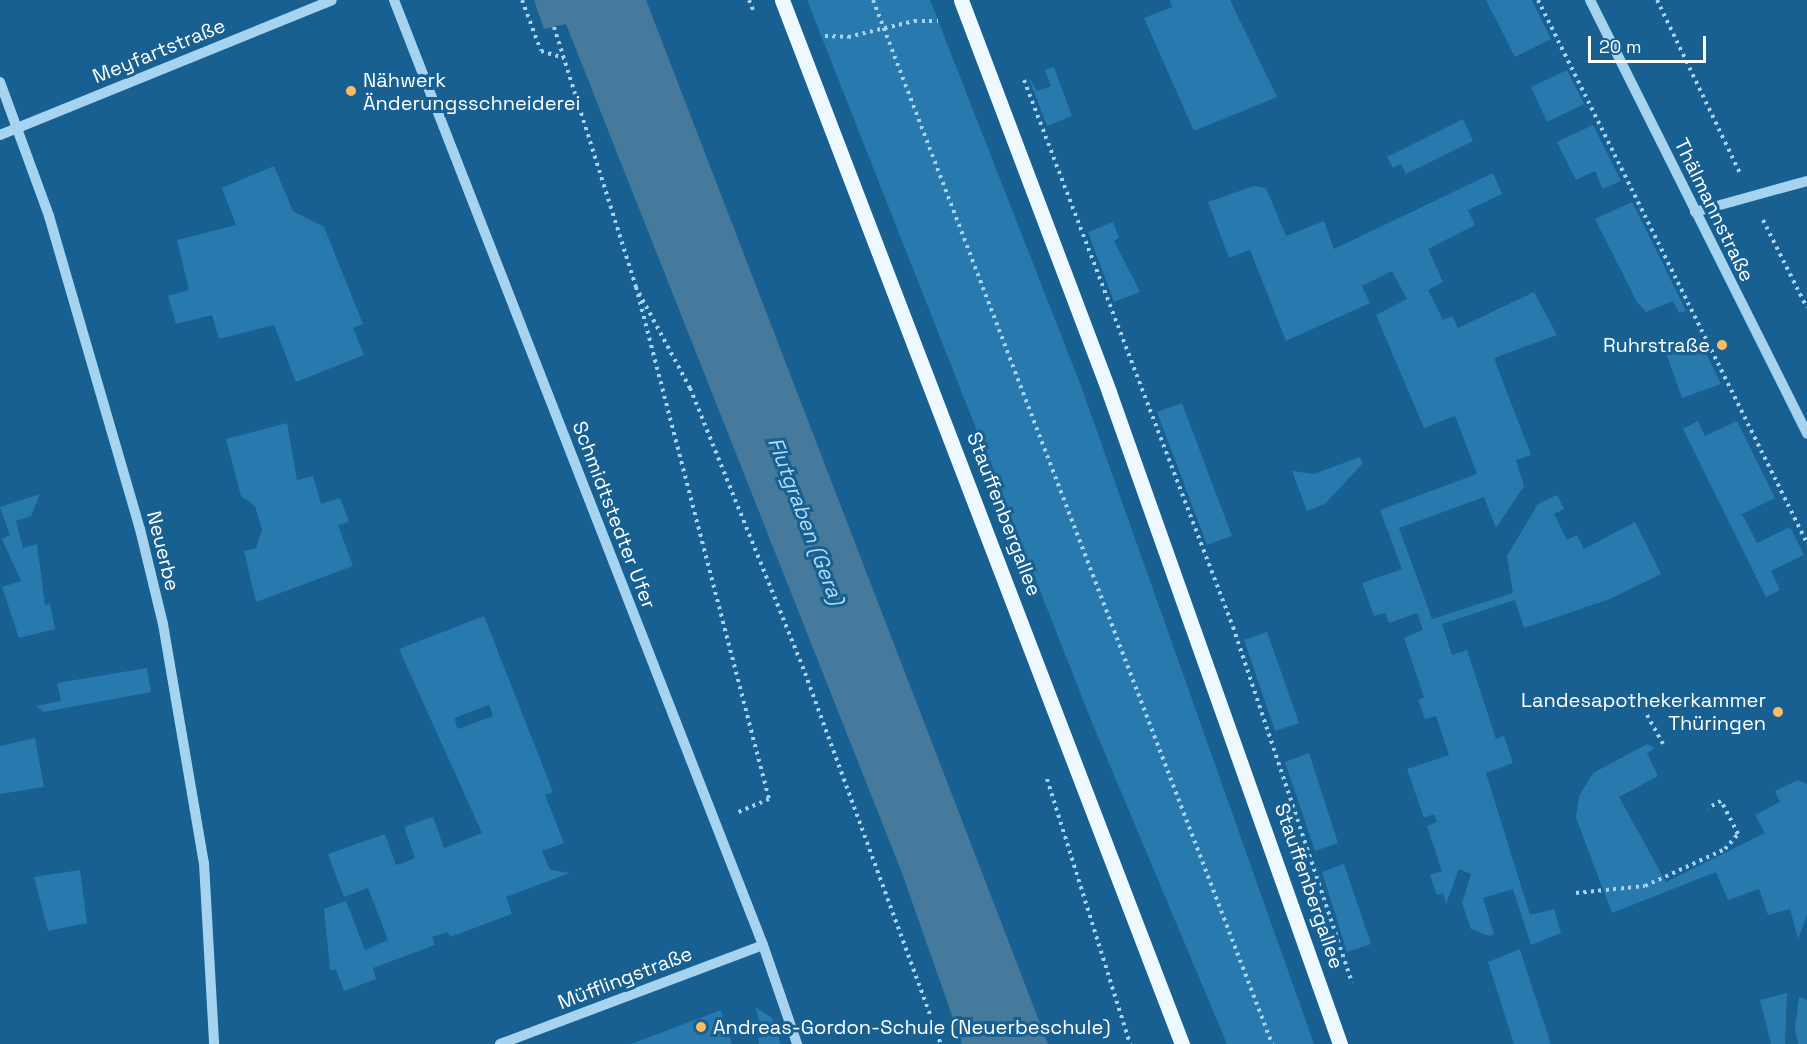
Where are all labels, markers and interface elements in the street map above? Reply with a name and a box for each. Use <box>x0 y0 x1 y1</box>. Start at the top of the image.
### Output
street label: Meyfartstraße <box>89 13 229 89</box>
scale bar <box>1591 24 1710 62</box>
text: 20 m <box>1599 35 1642 58</box>
place label: Nähwerk Änderungsschneiderei <box>363 68 580 115</box>
marker: Nähwerk Änderungsschneiderei <box>344 84 358 98</box>
street label: Thälmannstraße <box>1669 135 1759 285</box>
place label: Ruhrstraße <box>1603 333 1710 357</box>
marker: Ruhrstraße <box>1715 338 1729 352</box>
street label: Schmidtstedter Ufer <box>567 418 661 612</box>
street label: Stauffenbergallee <box>962 429 1046 599</box>
water label: Flutgraben (Gera) <box>762 434 850 608</box>
street label: Neuerbe <box>142 509 184 593</box>
place label: Landesapothekerkammer Thüringen <box>1521 688 1766 735</box>
marker: Landesapothekerkammer Thüringen <box>1771 705 1785 719</box>
street label: Stauffenbergallee <box>1269 800 1349 972</box>
street label: Müfflingstraße <box>554 941 696 1015</box>
place label: Andreas-Gordon-Schule (Neuerbeschule) <box>713 1015 1110 1039</box>
marker: Andreas-Gordon-Schule (Neuerbeschule) <box>694 1020 708 1034</box>

